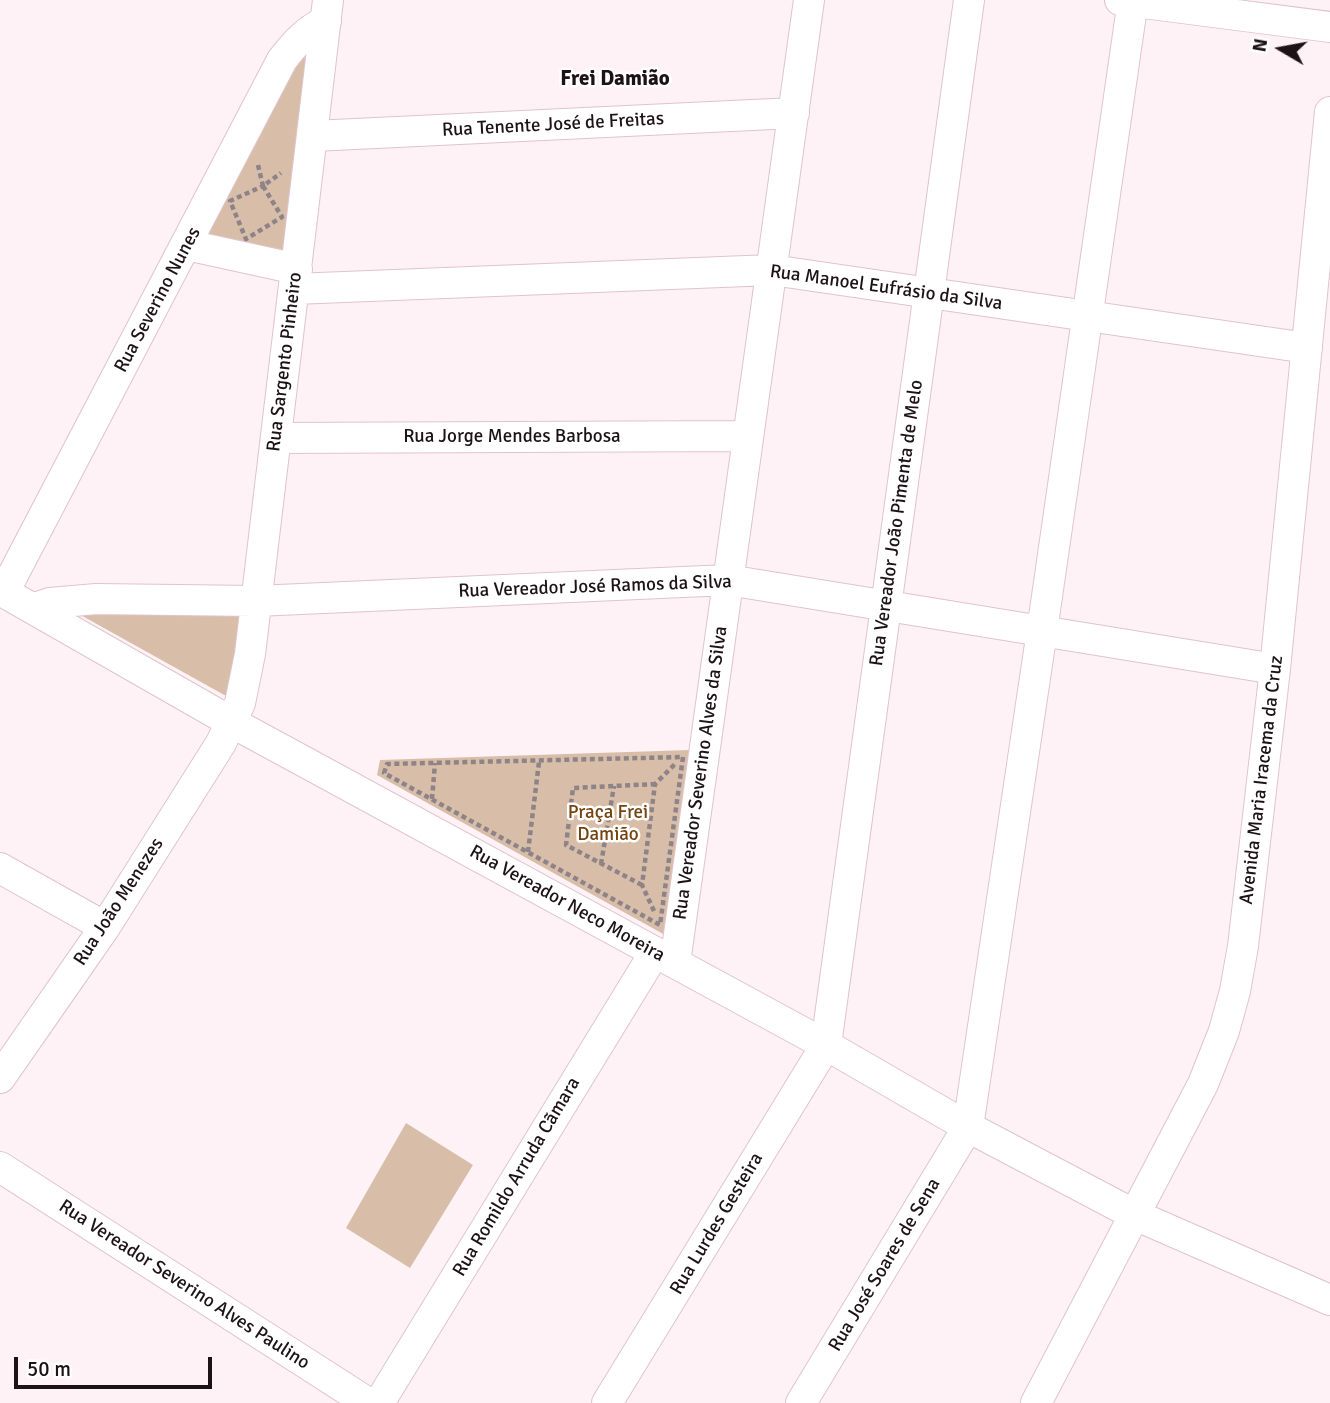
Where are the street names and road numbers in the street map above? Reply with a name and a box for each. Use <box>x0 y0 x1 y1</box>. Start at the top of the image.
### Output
street label: Rua Tenente José de Freitas <box>441 108 665 142</box>
street label: Rua Severino Nunes <box>110 223 206 377</box>
street label: Rua Manoel Eufrásio da Silva <box>768 260 1004 316</box>
street label: Rua Sargento Pinheiro <box>263 271 307 453</box>
street label: Rua Vereador João Pimenta de Melo <box>866 378 928 668</box>
street label: Rua Jorge Mendes Barbosa <box>403 426 621 448</box>
street label: Rua Vereador José Ramos da Silva <box>458 571 732 603</box>
street label: Rua Vereador Severino Alves da Silva <box>669 625 733 921</box>
street label: Avenida Maria Iracema da Cruz <box>1235 654 1289 906</box>
street label: Rua João Menezes <box>69 834 169 970</box>
street label: Rua Vereador Neco Moreira <box>465 841 669 967</box>
street label: Rua Romildo Arruda Cãmara <box>448 1073 586 1281</box>
street label: Rua Lurdes Gesteira <box>666 1149 768 1299</box>
street label: Rua José Soares de Sena <box>824 1174 946 1356</box>
street label: Rua Vereador Severino Alves Paulino <box>54 1195 314 1375</box>

